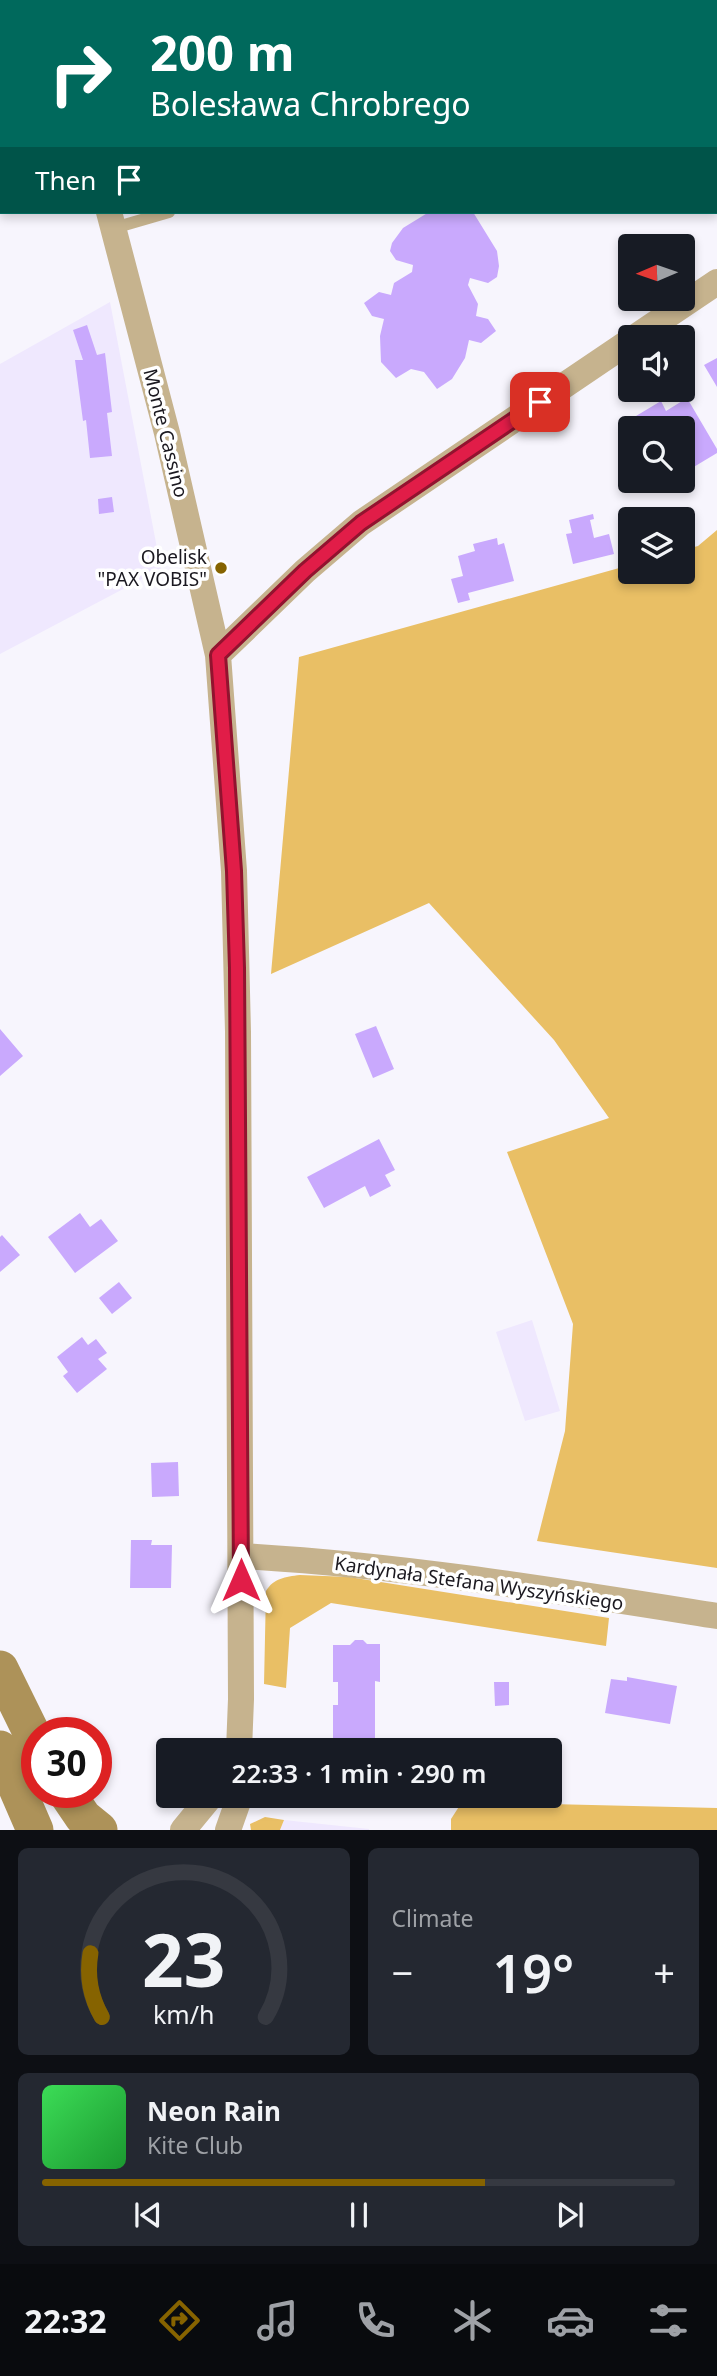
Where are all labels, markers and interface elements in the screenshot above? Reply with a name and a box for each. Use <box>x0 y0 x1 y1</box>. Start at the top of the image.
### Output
text: 200 m <box>150 19 295 85</box>
icon: right <box>35 28 126 119</box>
text: Bolesława Chrobrego <box>150 82 471 125</box>
icon: arrive <box>110 161 148 199</box>
text: Then <box>35 162 96 198</box>
north arrow <box>618 234 695 312</box>
map controls <box>618 234 695 584</box>
button: sound <box>618 325 695 402</box>
street label: Monte Cassino <box>137 366 195 500</box>
pin <box>510 372 570 432</box>
icon: arrive <box>521 383 559 421</box>
button: search <box>618 416 695 493</box>
button: layers <box>618 507 695 584</box>
place label: Obelisk "PAX VOBIS" <box>97 544 207 592</box>
marker: Obelisk "PAX VOBIS" <box>213 560 229 576</box>
position arrow <box>204 1543 278 1617</box>
street label: Kardynała Stefana Wyszyńskiego <box>333 1550 625 1616</box>
speed limit sign: 30 <box>21 1717 112 1808</box>
text: 22:33 · 1 min · 290 m <box>232 1755 486 1791</box>
text: Climate <box>392 1902 474 1934</box>
text: 23 <box>142 1910 225 2009</box>
text: 19° <box>492 1937 574 2008</box>
text: − <box>392 1946 413 1998</box>
text: + <box>653 1946 675 1998</box>
text: km/h <box>153 1997 215 2031</box>
text: Neon Rain <box>147 2093 281 2129</box>
text: Kite Club <box>147 2129 243 2161</box>
icon: previous <box>129 2196 167 2234</box>
icon: pause <box>340 2196 378 2234</box>
icon: next <box>551 2196 589 2234</box>
icon: directions <box>155 2296 204 2345</box>
icon: music <box>253 2296 302 2345</box>
icon: phone <box>351 2296 400 2345</box>
icon: climate <box>448 2296 497 2345</box>
icon: car <box>546 2296 595 2345</box>
icon: filters <box>644 2296 693 2345</box>
text: 22:32 <box>24 2299 107 2342</box>

